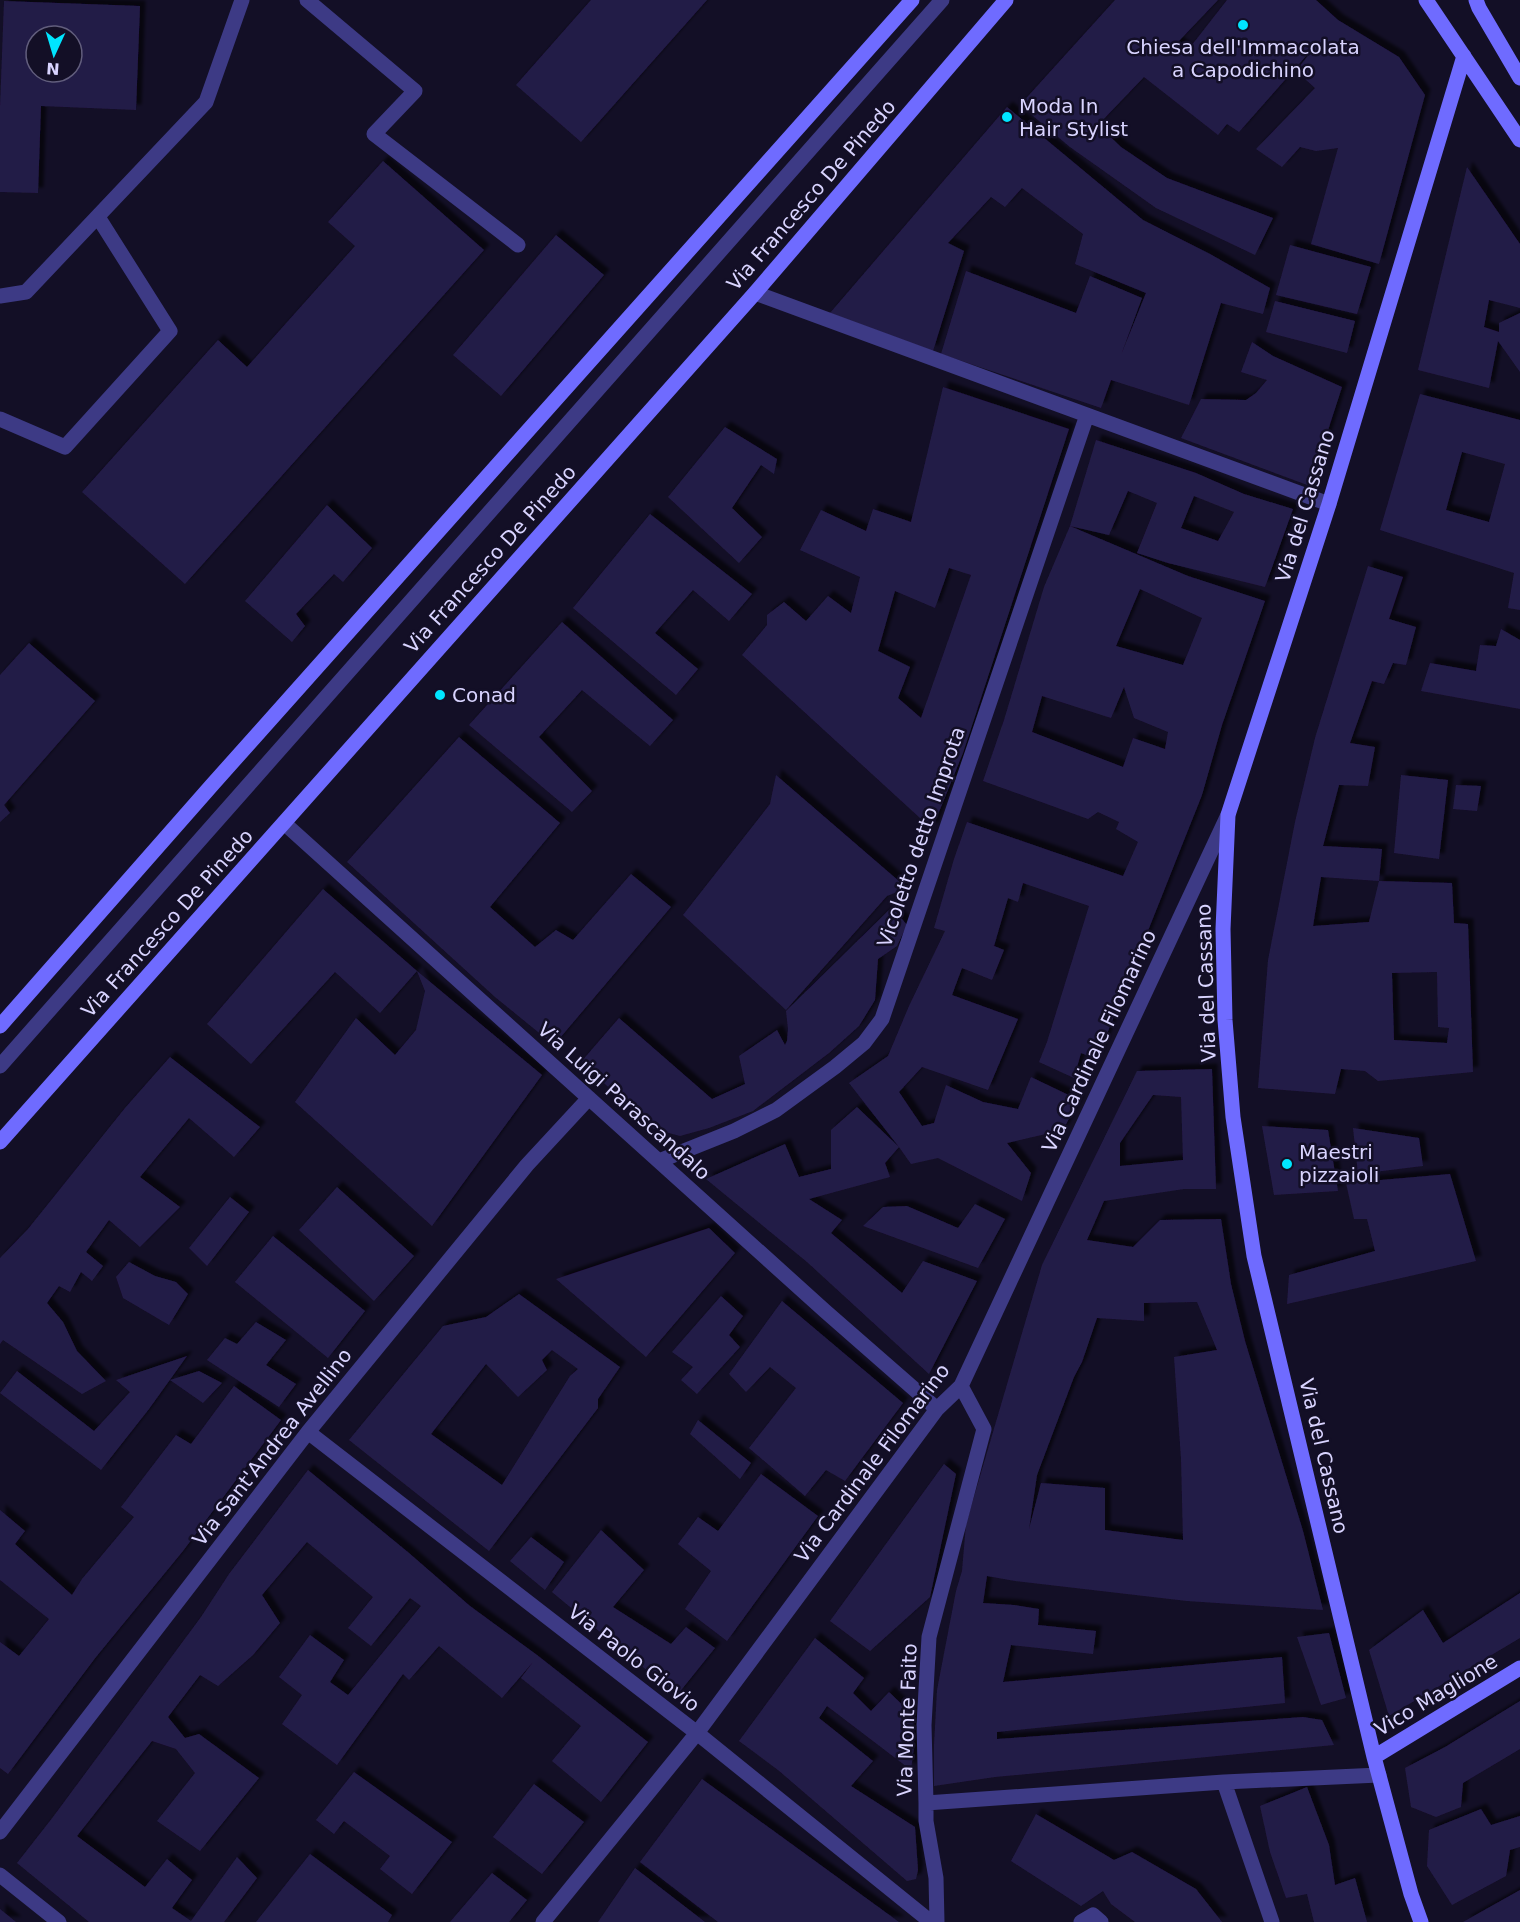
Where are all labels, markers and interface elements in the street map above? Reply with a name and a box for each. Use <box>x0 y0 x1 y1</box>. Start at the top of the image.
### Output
marker: Chiesa dell'Immacolata a Capodichino <box>1236 18 1250 32</box>
north arrow <box>24 24 84 84</box>
place label: Chiesa dell'Immacolata a Capodichino <box>1126 35 1360 82</box>
text: N <box>46 59 60 78</box>
place label: Moda In Hair Stylist <box>1019 94 1128 141</box>
street label: Via Francesco De Pinedo <box>722 95 900 295</box>
marker: Moda In Hair Stylist <box>1000 110 1014 124</box>
street label: Via del Cassano <box>1270 427 1340 585</box>
street label: Via Francesco De Pinedo <box>399 460 581 658</box>
place label: Conad <box>452 683 516 707</box>
marker: Conad <box>433 688 447 702</box>
street label: Vicoletto detto Improta <box>872 724 970 950</box>
street label: Via Francesco De Pinedo <box>76 824 258 1022</box>
street label: Via del Cassano <box>1191 903 1221 1063</box>
street label: Via Cardinale Filomarino <box>1037 926 1161 1156</box>
street label: Via Luigi Parascandalo <box>533 1017 715 1185</box>
place label: Maestri pizzaioli <box>1299 1140 1379 1187</box>
marker: Maestri pizzaioli <box>1280 1157 1294 1171</box>
street label: Via Sant'Andrea Avellino <box>187 1343 357 1551</box>
street label: Via Cardinale Filomarino <box>789 1359 955 1567</box>
street label: Via del Cassano <box>1294 1376 1354 1536</box>
street label: Via Paolo Giovio <box>564 1599 704 1717</box>
street label: Via Monte Faito <box>892 1643 922 1797</box>
street label: Vico Maglione <box>1370 1649 1502 1741</box>

